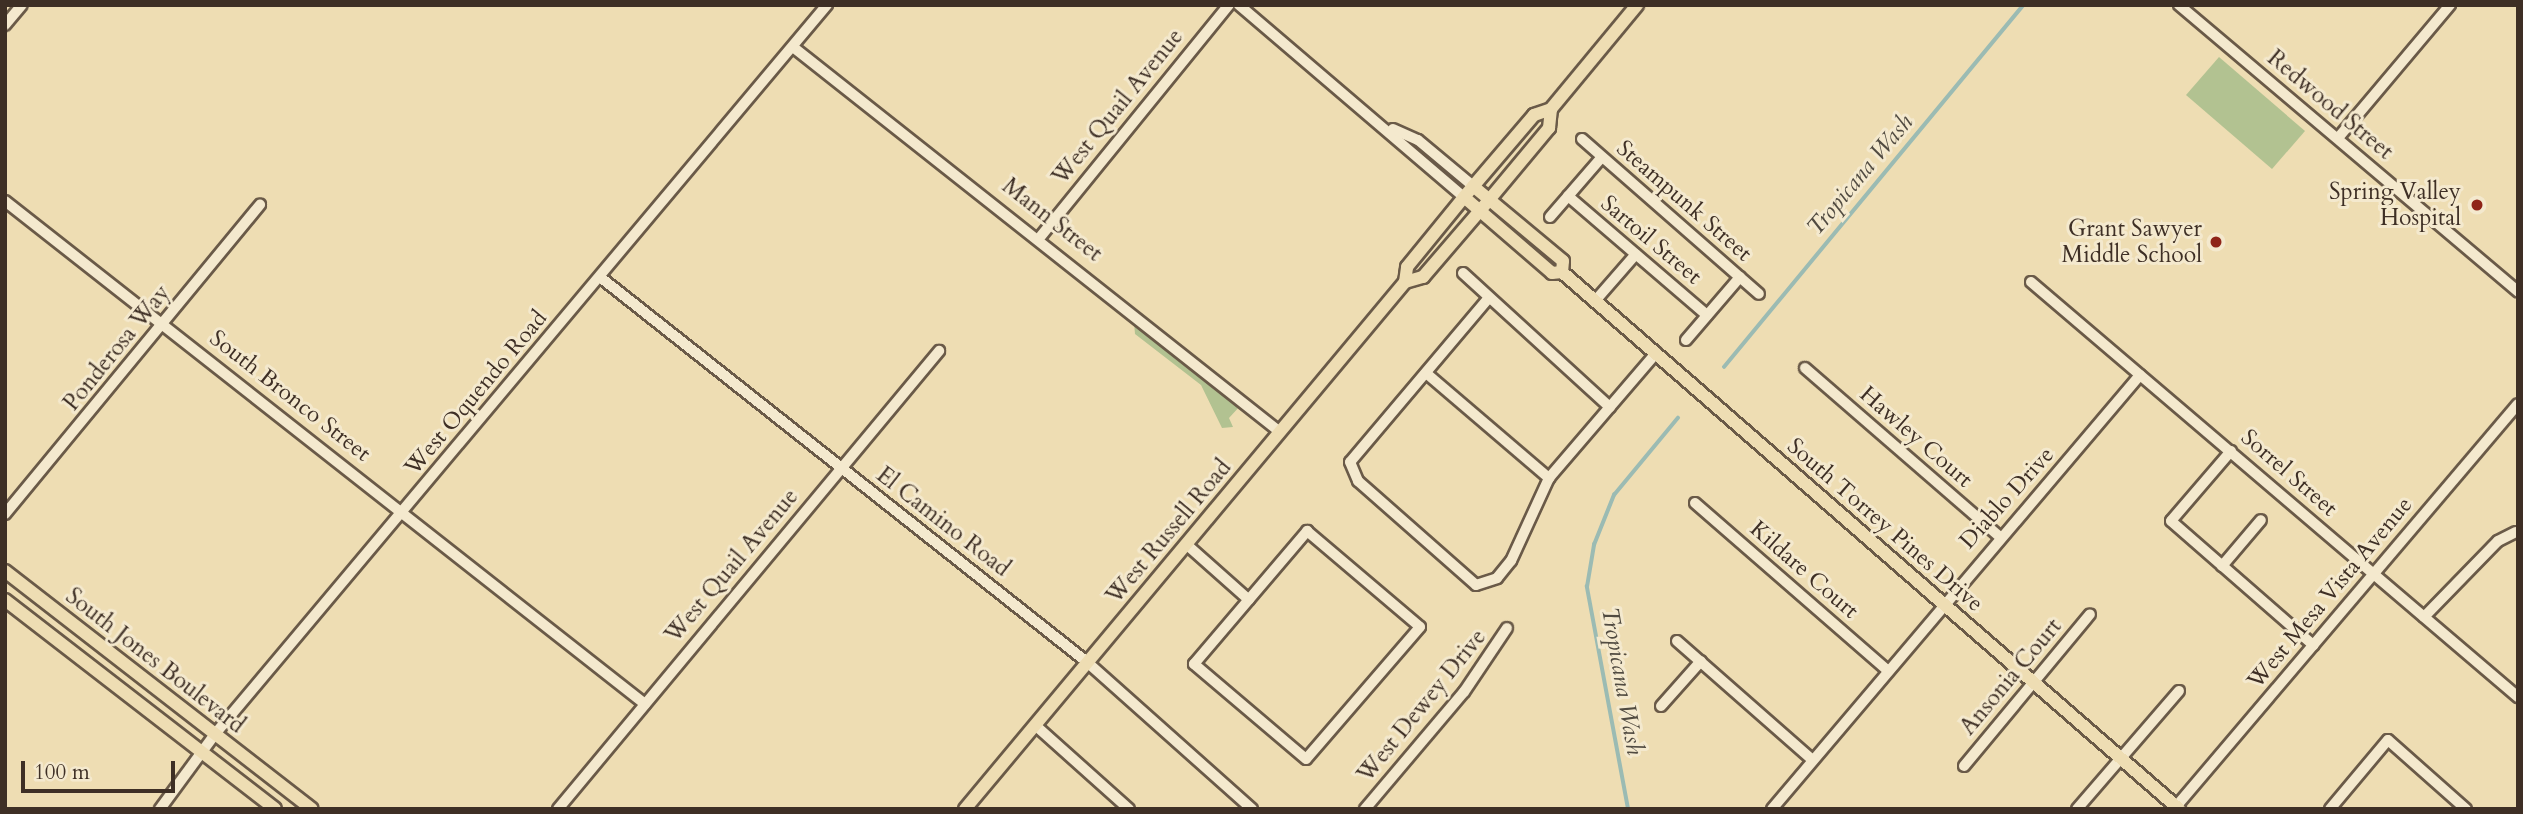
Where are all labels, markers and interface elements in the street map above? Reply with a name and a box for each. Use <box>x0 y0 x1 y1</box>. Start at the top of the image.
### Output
street label: West Quail Avenue <box>1047 24 1189 190</box>
street label: Redwood Street <box>2262 44 2398 166</box>
water label: Tropicana Wash <box>1801 109 1919 241</box>
street label: Steampunk Street <box>1611 135 1757 267</box>
street label: Mann Street <box>997 172 1107 268</box>
place label: Spring Valley Hospital <box>2329 178 2461 232</box>
street label: Sartoil Street <box>1595 190 1707 290</box>
marker: Spring Valley Hospital <box>2467 195 2487 215</box>
place label: Grant Sawyer Middle School <box>2062 215 2202 269</box>
marker: Grant Sawyer Middle School <box>2208 234 2224 250</box>
street label: Ponderosa Way <box>58 280 176 416</box>
street label: West Oquendo Road <box>399 305 553 481</box>
street label: South Bronco Street <box>204 325 376 467</box>
street label: Hawley Court <box>1854 380 1978 494</box>
street label: Sorrel Street <box>2235 424 2343 522</box>
street label: South Torrey Pines Drive <box>1781 432 1989 618</box>
street label: Diablo Drive <box>1954 441 2060 555</box>
street label: West Russell Road <box>1101 454 1237 610</box>
street label: El Camino Road <box>871 461 1015 583</box>
street label: West Quail Avenue <box>660 483 804 649</box>
street label: West Mesa Vista Avenue <box>2242 491 2418 695</box>
street label: Kildare Court <box>1744 515 1864 625</box>
street label: South Jones Boulevard <box>60 583 250 739</box>
water label: Tropicana Wash <box>1595 605 1649 757</box>
street label: Ansonia Court <box>1954 613 2068 741</box>
street label: West Dewey Drive <box>1352 624 1492 788</box>
scale bar <box>24 748 178 792</box>
text: 100 m <box>34 758 90 787</box>

